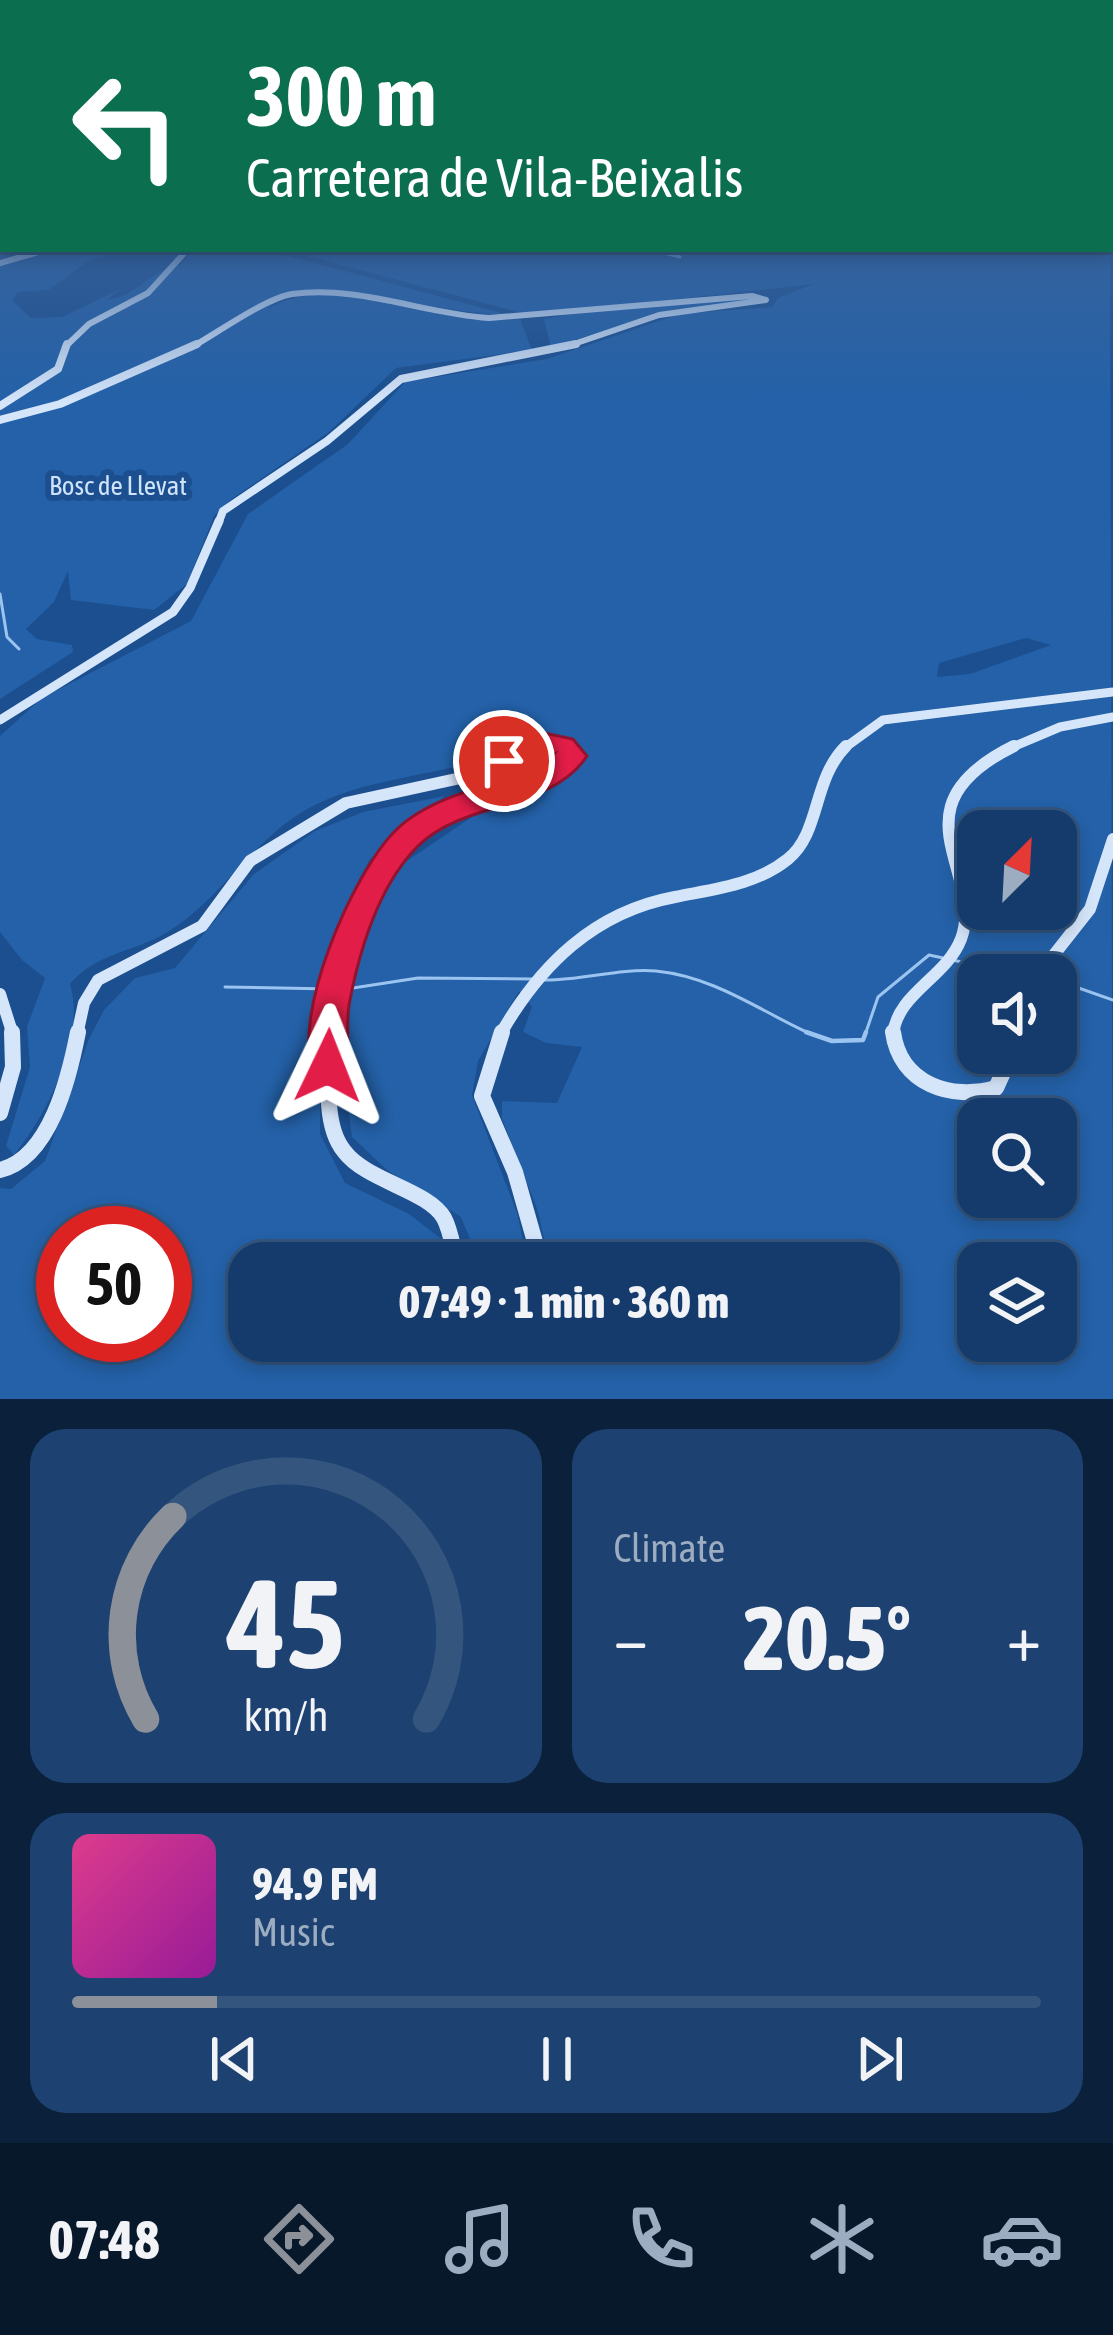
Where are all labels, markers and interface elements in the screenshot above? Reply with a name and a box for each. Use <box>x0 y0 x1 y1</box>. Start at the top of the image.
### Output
icon: left <box>48 48 204 204</box>
text: 300 m <box>246 48 436 144</box>
text: Carretera de Vila-Beixalis <box>246 147 743 208</box>
park label: Bosc de Llevat <box>49 470 187 501</box>
pin <box>453 710 555 812</box>
icon: arrive <box>471 728 537 794</box>
north arrow <box>957 810 1077 930</box>
map controls <box>957 810 1077 1362</box>
button: sound <box>957 954 1077 1074</box>
position arrow <box>265 1003 391 1129</box>
button: search <box>957 1098 1077 1218</box>
speed limit sign: 50 <box>36 1206 192 1362</box>
button: layers <box>957 1242 1077 1362</box>
text: 07:49 · 1 min · 360 m <box>399 1276 729 1328</box>
text: Climate <box>614 1526 725 1570</box>
text: 45 <box>226 1551 344 1694</box>
text: 20.5° <box>743 1586 911 1689</box>
text: − <box>614 1599 648 1675</box>
text: + <box>1007 1599 1041 1675</box>
text: km/h <box>243 1691 328 1740</box>
text: 94.9 FM <box>252 1858 378 1910</box>
text: Music <box>252 1910 334 1954</box>
icon: previous <box>201 2026 267 2092</box>
icon: pause <box>524 2026 590 2092</box>
icon: next <box>847 2026 913 2092</box>
icon: directions <box>257 2197 341 2281</box>
icon: music <box>438 2197 522 2281</box>
icon: phone <box>619 2197 703 2281</box>
icon: climate <box>800 2197 884 2281</box>
icon: car <box>980 2197 1064 2281</box>
text: 07:48 <box>48 2209 160 2270</box>

